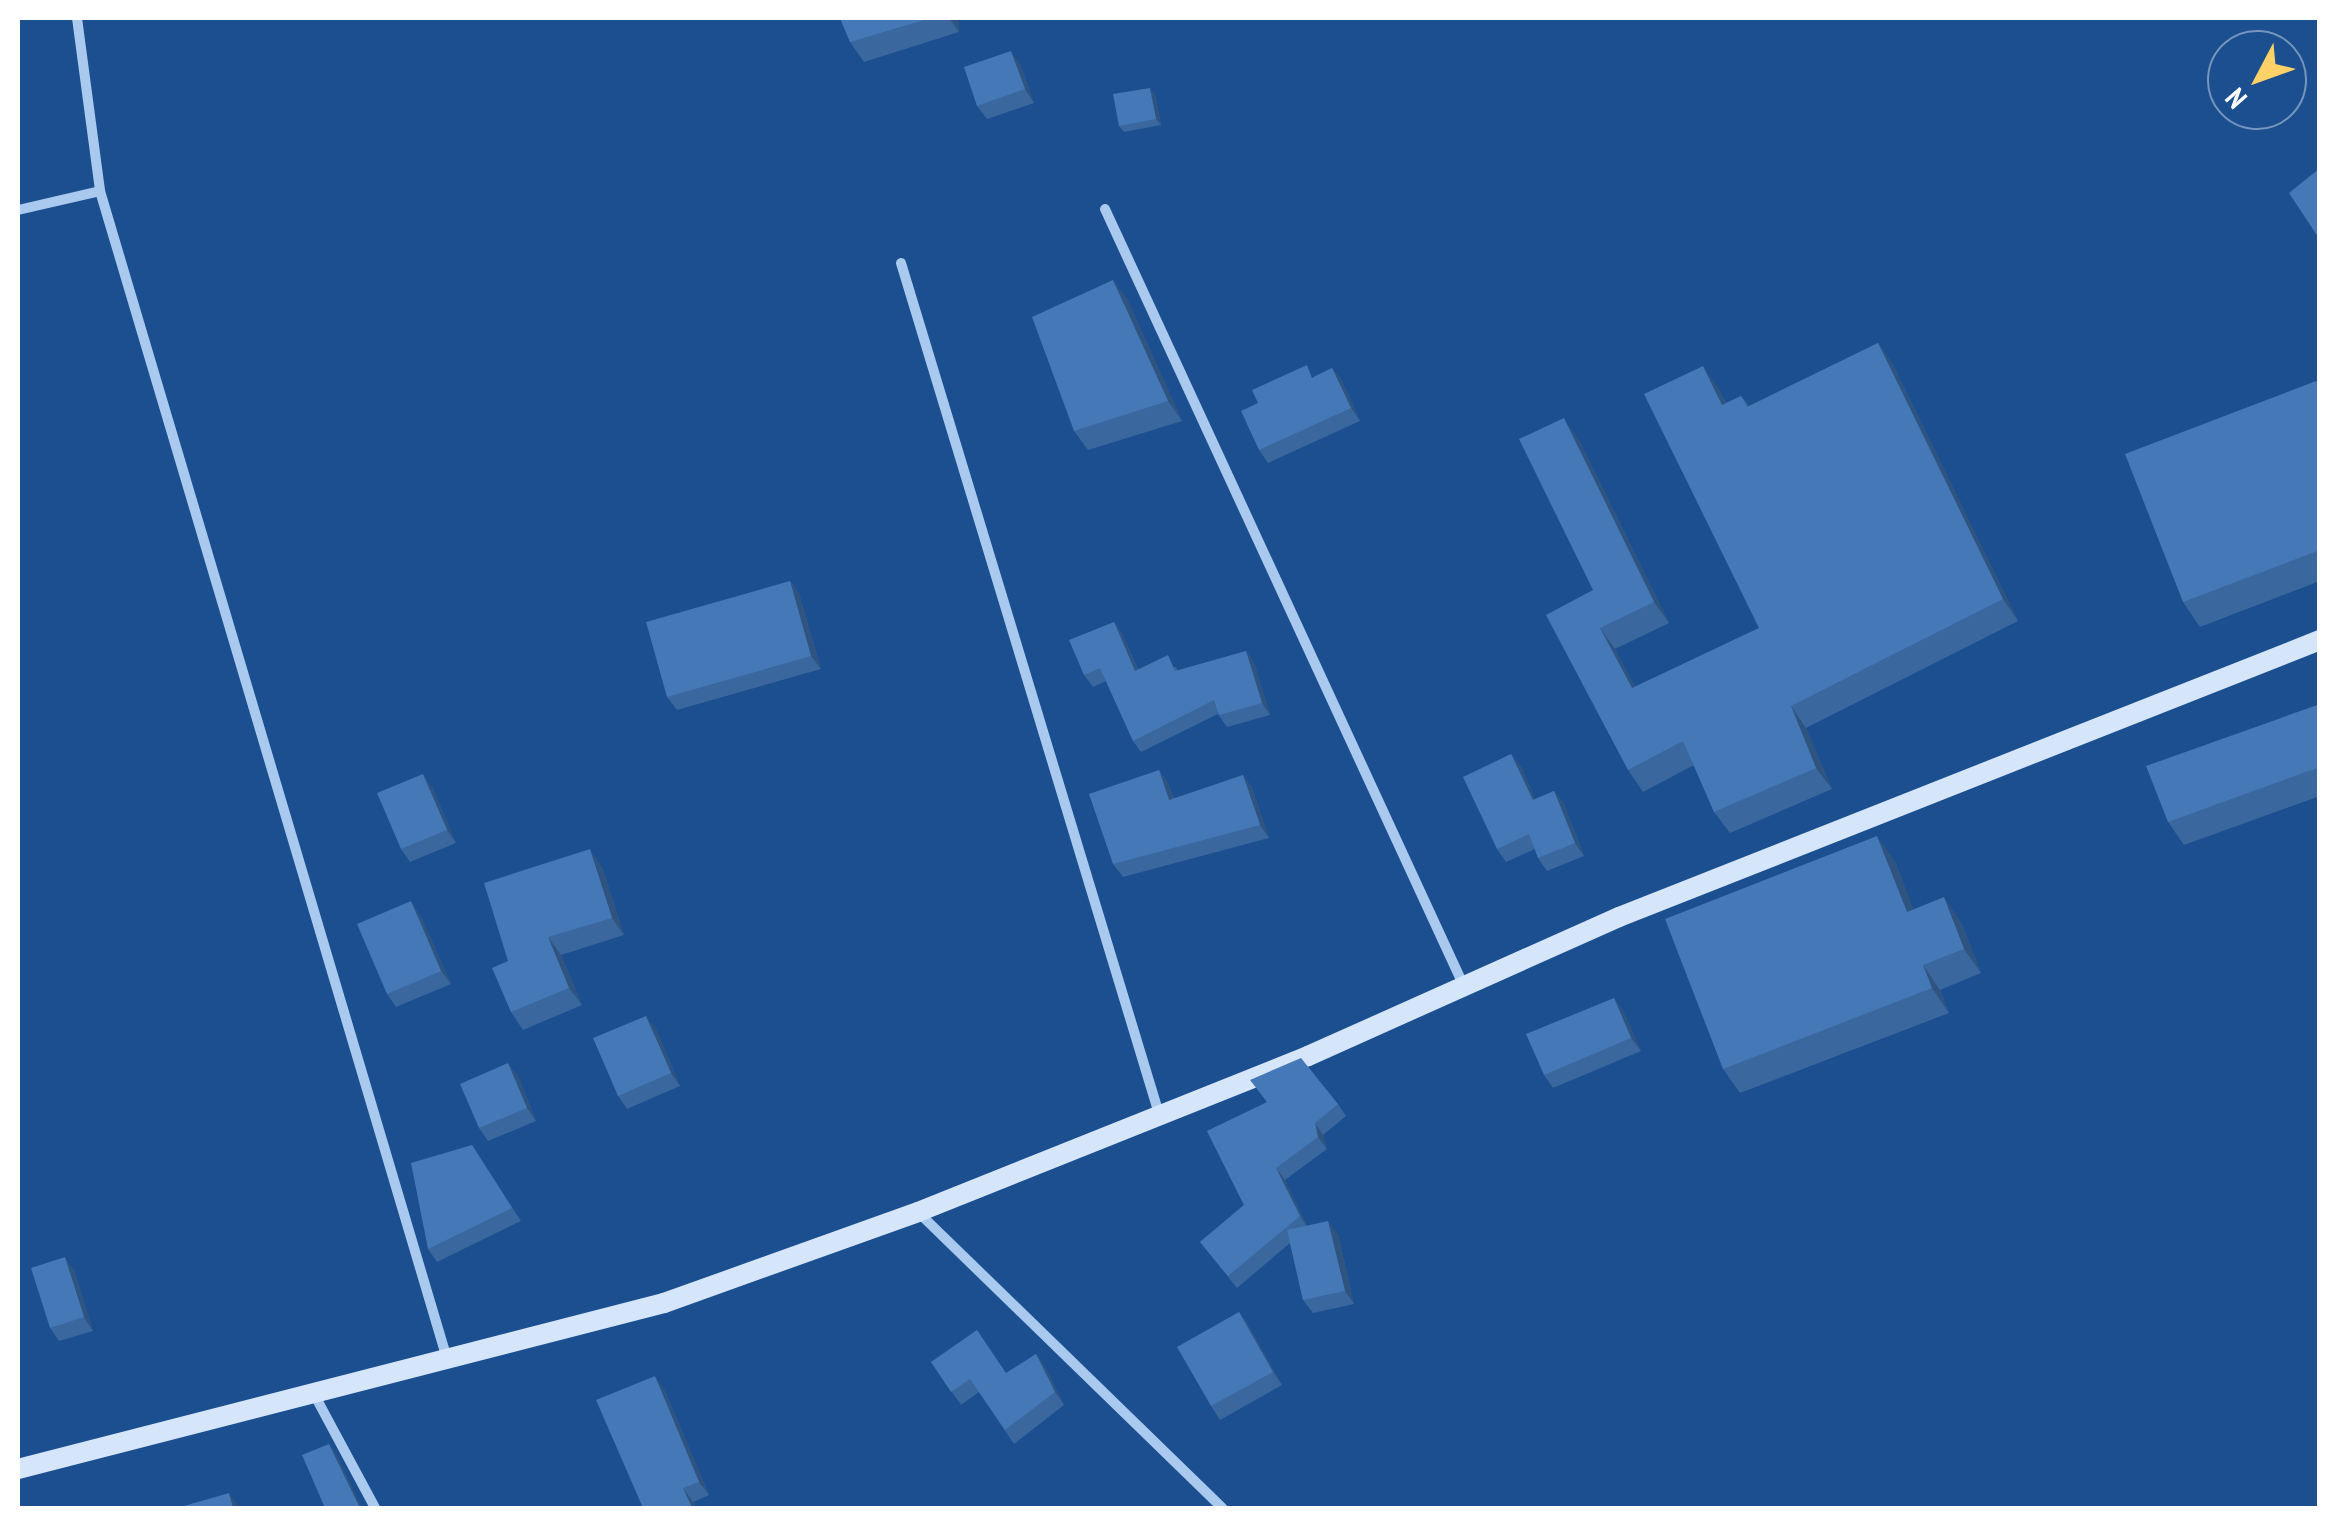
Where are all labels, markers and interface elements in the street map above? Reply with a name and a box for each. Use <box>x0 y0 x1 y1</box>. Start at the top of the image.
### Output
north arrow <box>2207 30 2307 130</box>
text: N <box>2217 81 2254 117</box>

